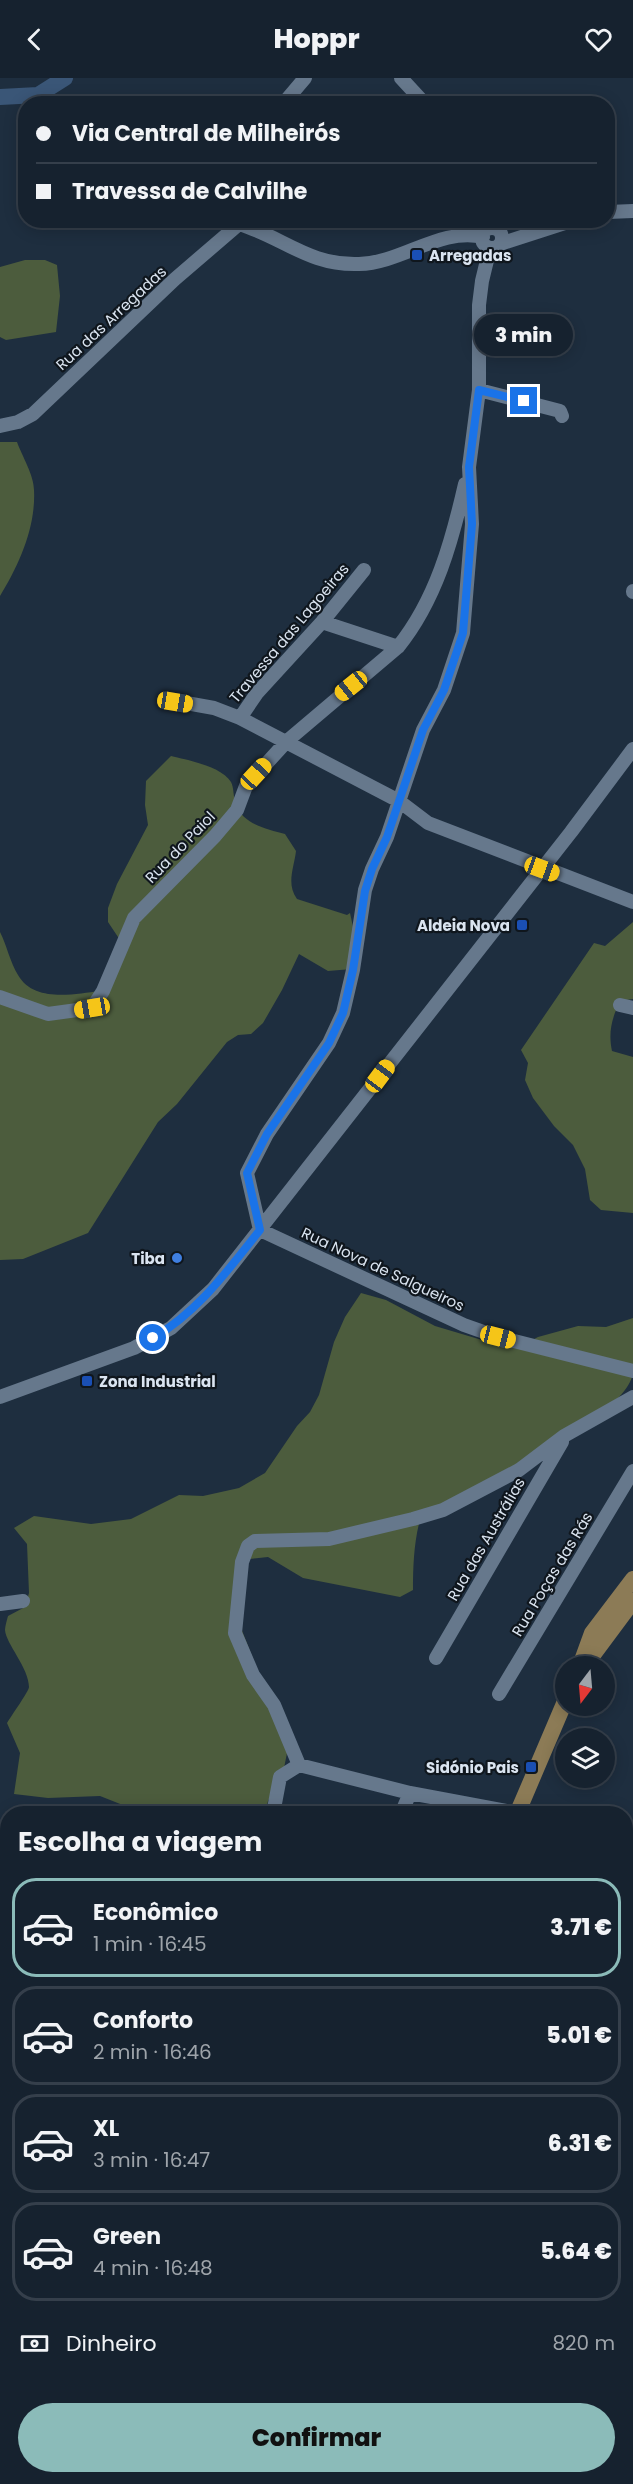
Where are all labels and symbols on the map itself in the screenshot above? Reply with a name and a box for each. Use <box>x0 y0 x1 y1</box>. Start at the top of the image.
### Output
place label: Arregadas <box>429 245 511 266</box>
marker: Arregadas <box>410 248 424 262</box>
street label: Rua das Arregadas <box>51 261 171 375</box>
callout: 3 min <box>474 314 574 356</box>
route end <box>510 387 537 414</box>
street label: Travessa das Lagoeiras <box>224 559 354 707</box>
car <box>331 668 371 704</box>
car <box>156 690 194 714</box>
car <box>237 755 275 793</box>
street label: Rua do Paiol <box>140 806 220 888</box>
car <box>522 854 562 884</box>
place label: Aldeia Nova <box>417 915 510 936</box>
marker: Aldeia Nova <box>515 918 529 932</box>
car <box>73 996 111 1020</box>
car <box>362 1056 398 1096</box>
street label: Rua Nova de Salgueiros <box>298 1222 468 1316</box>
place label: Tiba <box>131 1248 165 1269</box>
marker: Tiba <box>170 1251 184 1265</box>
route start <box>139 1324 166 1351</box>
car <box>478 1324 518 1350</box>
place label: Zona Industrial <box>99 1371 216 1392</box>
marker: Zona Industrial <box>80 1374 94 1388</box>
street label: Rua das Austrálias <box>442 1473 530 1604</box>
street label: Rua Poças das Rás <box>507 1508 598 1640</box>
north arrow <box>555 1656 615 1716</box>
place label: Sidónio Pais <box>426 1757 519 1778</box>
marker: Sidónio Pais <box>524 1760 538 1774</box>

